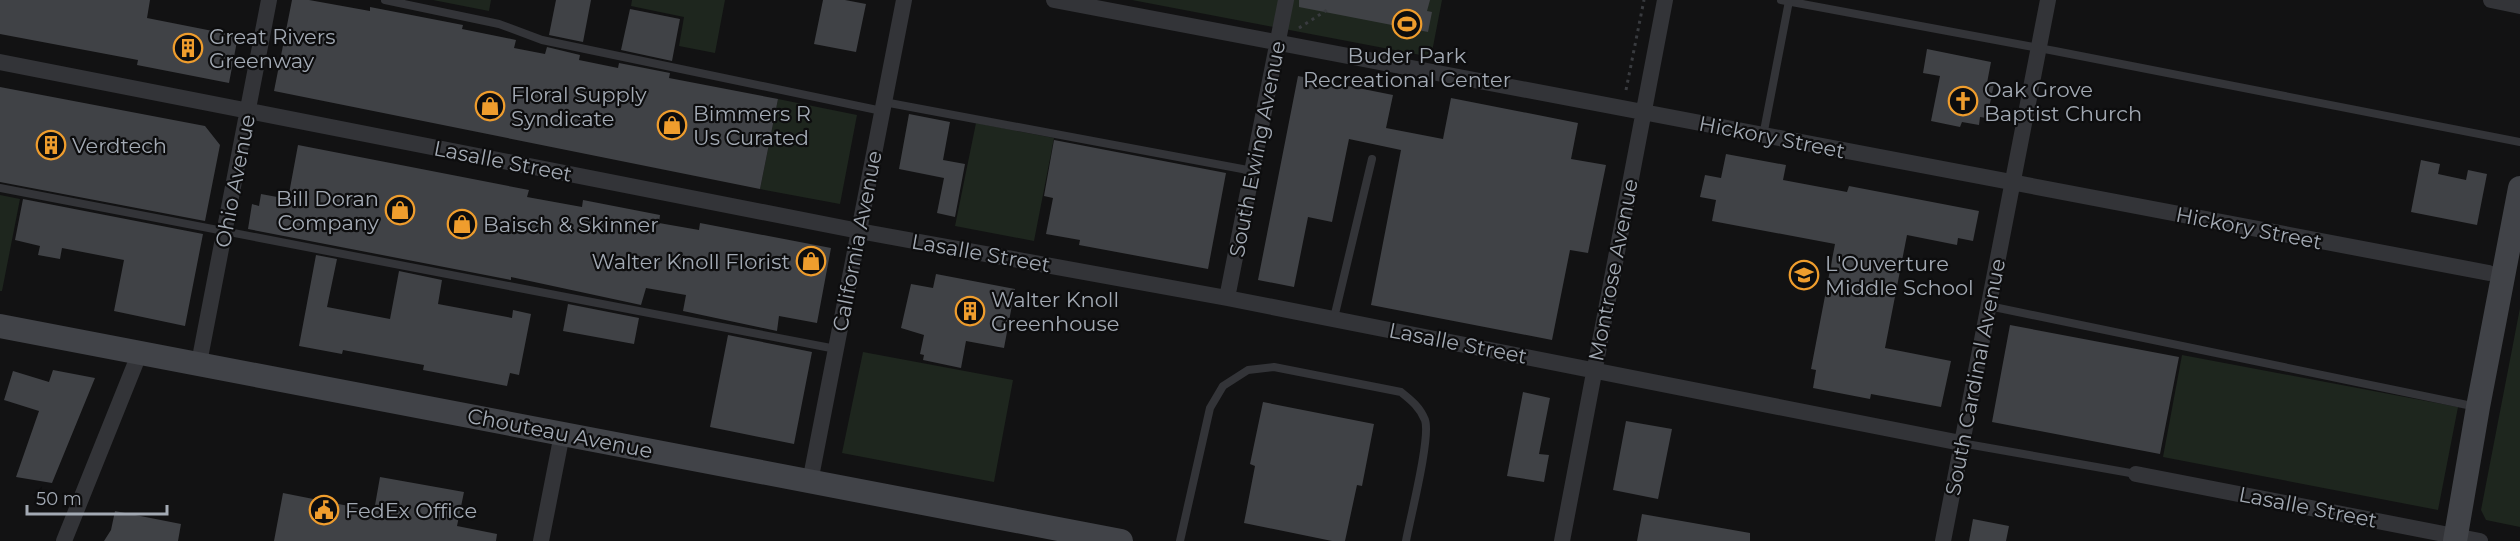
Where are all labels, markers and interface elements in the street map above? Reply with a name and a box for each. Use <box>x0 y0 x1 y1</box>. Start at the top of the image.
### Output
sports icon: Buder Park Recreational Center <box>1391 8 1423 40</box>
place label: Great Rivers Greenway <box>209 24 335 73</box>
building icon: Great Rivers Greenway <box>172 32 204 64</box>
street label: South Ewing Avenue <box>1224 39 1290 259</box>
place label: Buder Park Recreational Center <box>1303 43 1511 92</box>
place label: Oak Grove Baptist Church <box>1984 77 2142 126</box>
place label: Floral Supply Syndicate <box>511 82 647 131</box>
church icon: Oak Grove Baptist Church <box>1947 85 1979 117</box>
shop icon: Floral Supply Syndicate <box>474 90 506 122</box>
place label: Bimmers R Us Curated <box>693 101 811 150</box>
shop icon: Bimmers R Us Curated <box>656 109 688 141</box>
street label: Hickory Street <box>1697 111 1847 163</box>
street label: Ohio Avenue <box>210 112 260 250</box>
building icon: Verdtech <box>35 129 67 161</box>
place label: Verdtech <box>72 133 167 158</box>
street label: Lasalle Street <box>432 135 574 187</box>
street label: California Avenue <box>827 148 887 334</box>
street label: Montrose Avenue <box>1583 177 1643 363</box>
place label: Bill Doran Company <box>276 186 380 235</box>
shop icon: Bill Doran Company <box>384 194 416 226</box>
street label: Hickory Street <box>2174 202 2324 254</box>
shop icon: Baisch & Skinner <box>446 208 478 240</box>
place label: Baisch & Skinner <box>483 212 659 237</box>
street label: Lasalle Street <box>910 229 1052 277</box>
shop icon: Walter Knoll Florist <box>795 245 827 277</box>
place label: Walter Knoll Florist <box>592 249 790 274</box>
place label: L'Ouverture Middle School <box>1825 251 1974 300</box>
street label: South Cardinal Avenue <box>1940 257 2010 497</box>
school or university icon: L'Ouverture Middle School <box>1788 259 1820 291</box>
place label: Walter Knoll Greenhouse <box>991 287 1119 336</box>
building icon: Walter Knoll Greenhouse <box>954 295 986 327</box>
street label: Lasalle Street <box>1387 317 1529 369</box>
street label: Chouteau Avenue <box>465 403 655 463</box>
scale bar <box>27 478 166 516</box>
street label: Lasalle Street <box>2237 481 2379 533</box>
text: 50 m <box>36 488 82 510</box>
public building icon: FedEx Office <box>308 494 340 526</box>
place label: FedEx Office <box>345 498 477 523</box>

